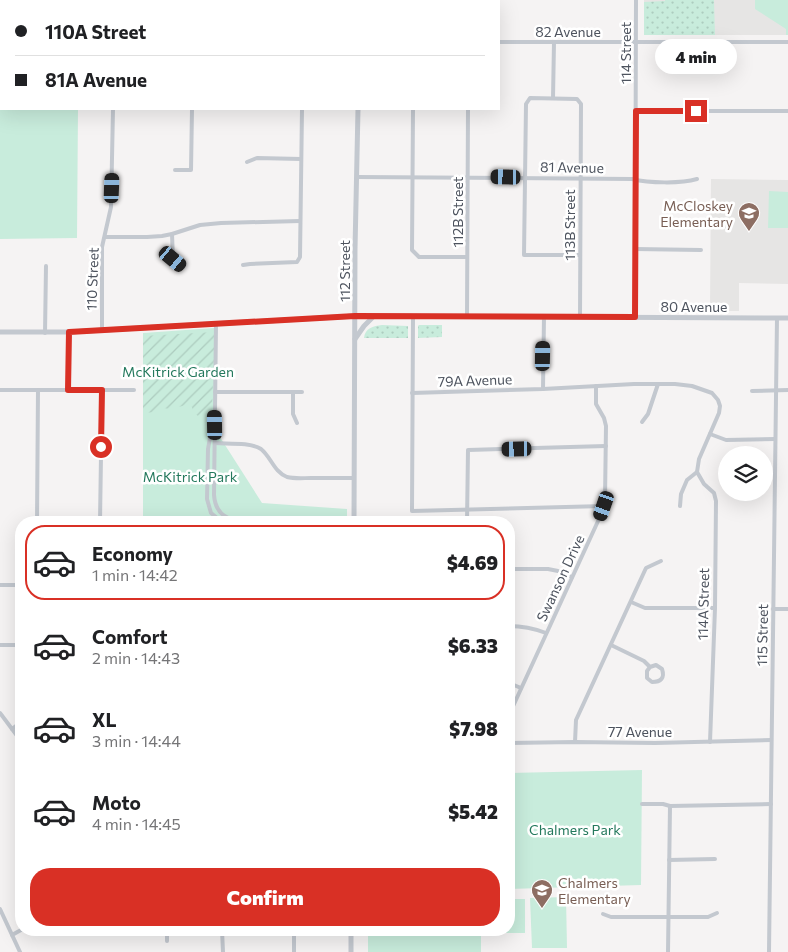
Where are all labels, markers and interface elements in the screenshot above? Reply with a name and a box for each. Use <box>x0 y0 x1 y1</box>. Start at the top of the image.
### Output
text: 110A Street <box>45 20 146 43</box>
street label: 114 Street <box>617 21 634 84</box>
street label: 82 Avenue <box>535 23 601 40</box>
callout: 4 min <box>655 38 737 74</box>
text: 4 min <box>676 47 716 66</box>
text: 81A Avenue <box>45 68 147 91</box>
route end <box>685 100 707 122</box>
street label: 81 Avenue <box>540 158 604 176</box>
car <box>490 169 521 185</box>
car <box>103 173 120 203</box>
street label: 112B Street <box>449 176 466 248</box>
street label: 113B Street <box>561 189 578 261</box>
place label: McCloskey Elementary <box>660 197 733 230</box>
school or university icon: McCloskey Elementary <box>737 201 761 232</box>
street label: 112 Street <box>336 240 353 302</box>
car <box>156 244 189 274</box>
street label: 110 Street <box>82 247 102 311</box>
street label: 80 Avenue <box>661 298 727 315</box>
car <box>535 341 550 371</box>
park label: McKitrick Garden <box>122 363 234 380</box>
street label: 79A Avenue <box>437 370 513 390</box>
car <box>207 410 222 440</box>
route start <box>90 436 112 458</box>
car <box>501 441 532 457</box>
map controls <box>718 446 773 501</box>
button: layers <box>718 446 773 501</box>
park label: McKitrick Park <box>143 468 238 485</box>
car <box>592 489 615 523</box>
street label: Swanson Drive <box>533 532 587 624</box>
icon: car <box>32 540 77 585</box>
text: Economy <box>92 542 173 565</box>
text: $4.69 <box>447 551 498 574</box>
text: 1 min · 14:42 <box>92 565 178 584</box>
street label: 114A Street <box>694 567 712 640</box>
street label: 115 Street <box>753 603 771 666</box>
icon: car <box>32 623 77 668</box>
text: Comfort <box>92 625 168 648</box>
text: $6.33 <box>448 634 498 657</box>
text: 2 min · 14:43 <box>92 648 180 667</box>
icon: car <box>32 706 77 751</box>
text: XL <box>92 708 117 731</box>
text: $7.98 <box>449 717 498 740</box>
street label: 77 Avenue <box>608 723 672 740</box>
text: 3 min · 14:44 <box>92 731 181 750</box>
icon: car <box>32 789 77 834</box>
text: Moto <box>92 791 141 814</box>
text: $5.42 <box>448 800 498 823</box>
text: 4 min · 14:45 <box>92 814 181 833</box>
park label: Chalmers Park <box>529 821 621 838</box>
button: Confirm <box>30 868 500 926</box>
place label: Chalmers Elementary <box>558 874 631 907</box>
school or university icon: Chalmers Elementary <box>530 878 554 909</box>

